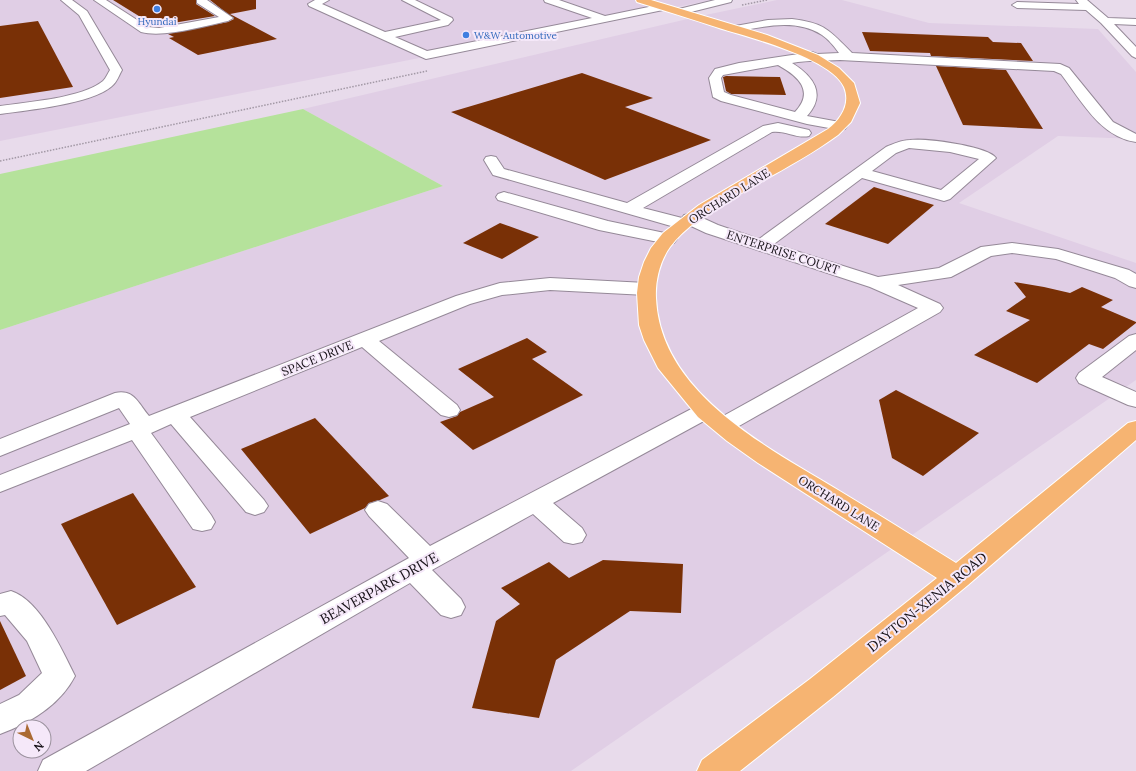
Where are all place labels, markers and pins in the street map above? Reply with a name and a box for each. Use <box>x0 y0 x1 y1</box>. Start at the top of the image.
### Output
marker: Hyundai <box>152 4 162 14</box>
place label: Hyundai <box>138 15 177 28</box>
place label: W&W Automotive <box>474 29 557 42</box>
marker: W&W Automotive <box>461 30 471 40</box>

